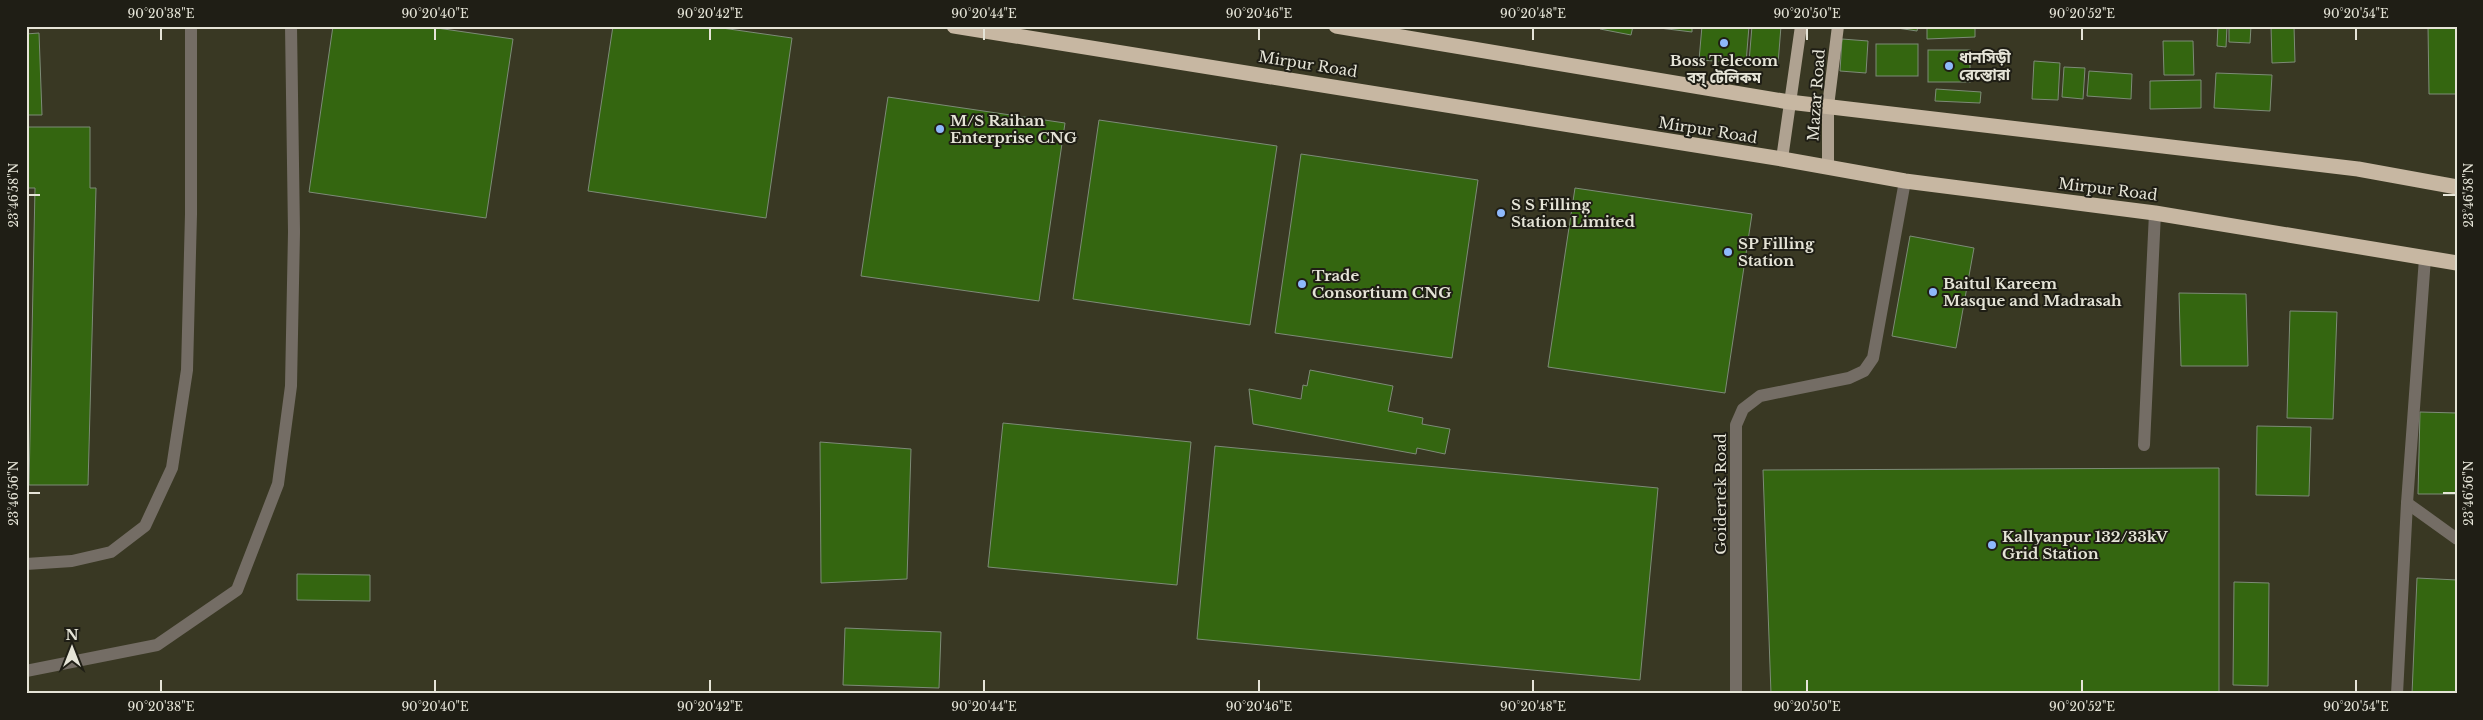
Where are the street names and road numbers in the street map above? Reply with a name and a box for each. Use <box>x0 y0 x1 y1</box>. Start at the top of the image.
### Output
street label: Mirpur Road <box>1257 47 1359 81</box>
street label: Mazar Road <box>1803 48 1829 142</box>
street label: Mirpur Road <box>1657 113 1759 147</box>
street label: Mirpur Road <box>2057 173 2159 205</box>
street label: Goidertek Road <box>1711 433 1730 555</box>

